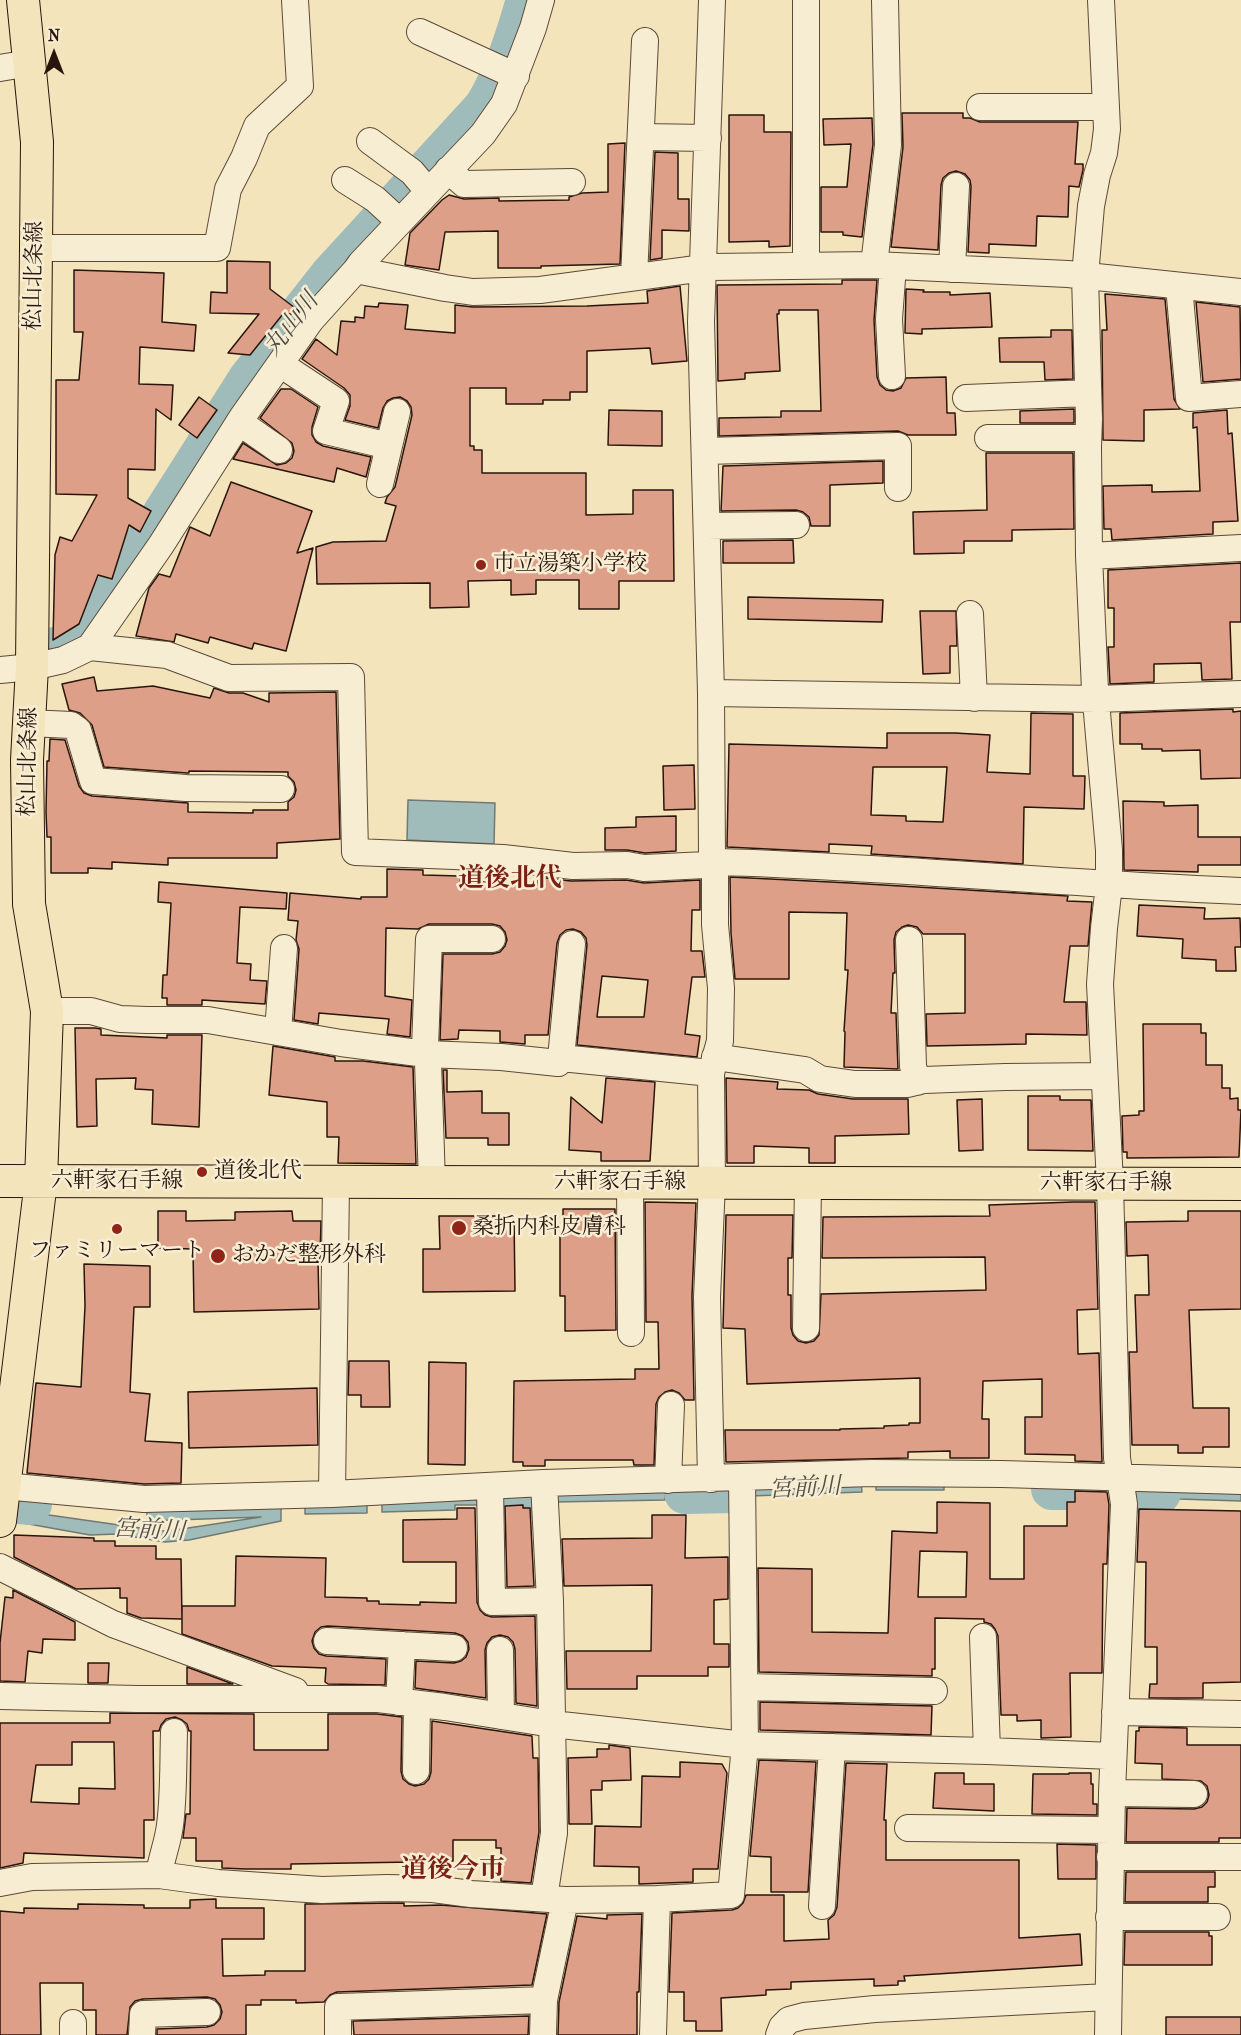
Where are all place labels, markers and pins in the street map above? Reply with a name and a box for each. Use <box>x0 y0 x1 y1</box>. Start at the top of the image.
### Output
place label: 市立湯築小学校 <box>493 552 647 578</box>
marker: 市立湯築小学校 <box>474 558 488 572</box>
place label: 道後北代 <box>214 1159 302 1185</box>
marker: 道後北代 <box>195 1165 209 1179</box>
place label: 桑折内科皮膚科 <box>472 1215 626 1241</box>
marker: 桑折内科皮膚科 <box>450 1219 468 1237</box>
marker: ファミリーマート <box>110 1222 124 1236</box>
place label: ファミリーマート <box>29 1239 205 1265</box>
place label: おかだ整形外科 <box>232 1243 386 1269</box>
marker: おかだ整形外科 <box>209 1247 227 1265</box>

